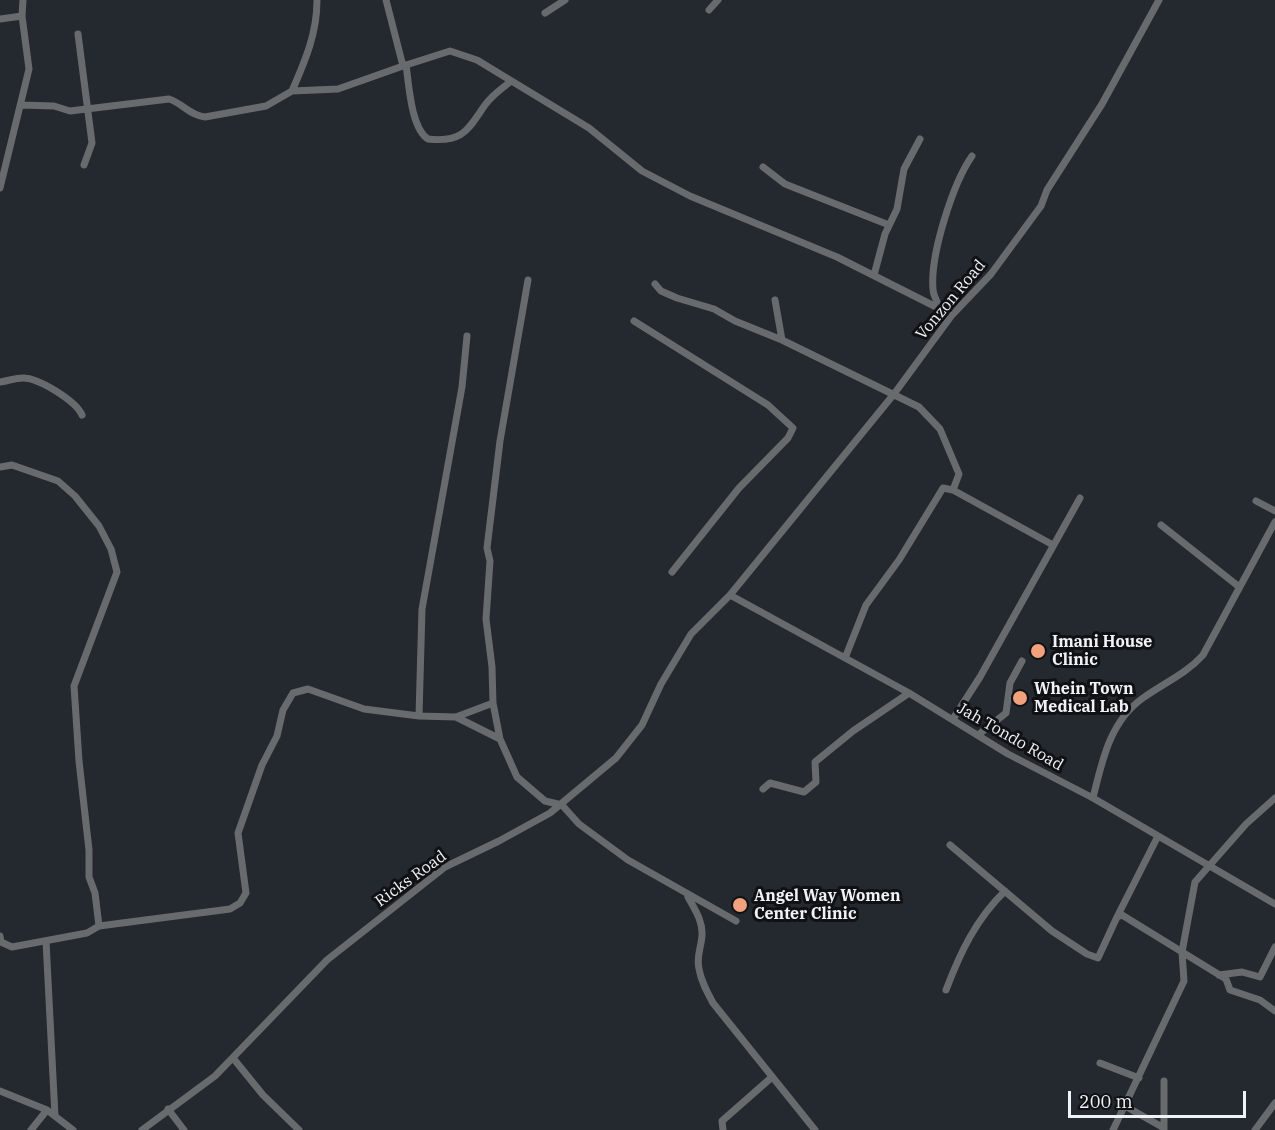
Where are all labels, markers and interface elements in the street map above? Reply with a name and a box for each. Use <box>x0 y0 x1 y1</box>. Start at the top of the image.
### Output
street label: Vonzon Road <box>912 256 990 344</box>
place label: Imani House Clinic <box>1052 632 1152 670</box>
marker: Imani House Clinic <box>1029 642 1047 660</box>
place label: Whein Town Medical Lab <box>1034 679 1134 717</box>
marker: Whein Town Medical Lab <box>1011 689 1029 707</box>
street label: Jah Tondo Road <box>954 699 1066 775</box>
street label: Ricks Road <box>372 847 450 911</box>
place label: Angel Way Women Center Clinic <box>754 886 900 924</box>
marker: Angel Way Women Center Clinic <box>731 896 749 914</box>
scale bar <box>1071 1079 1250 1117</box>
text: 200 m <box>1079 1090 1133 1113</box>

